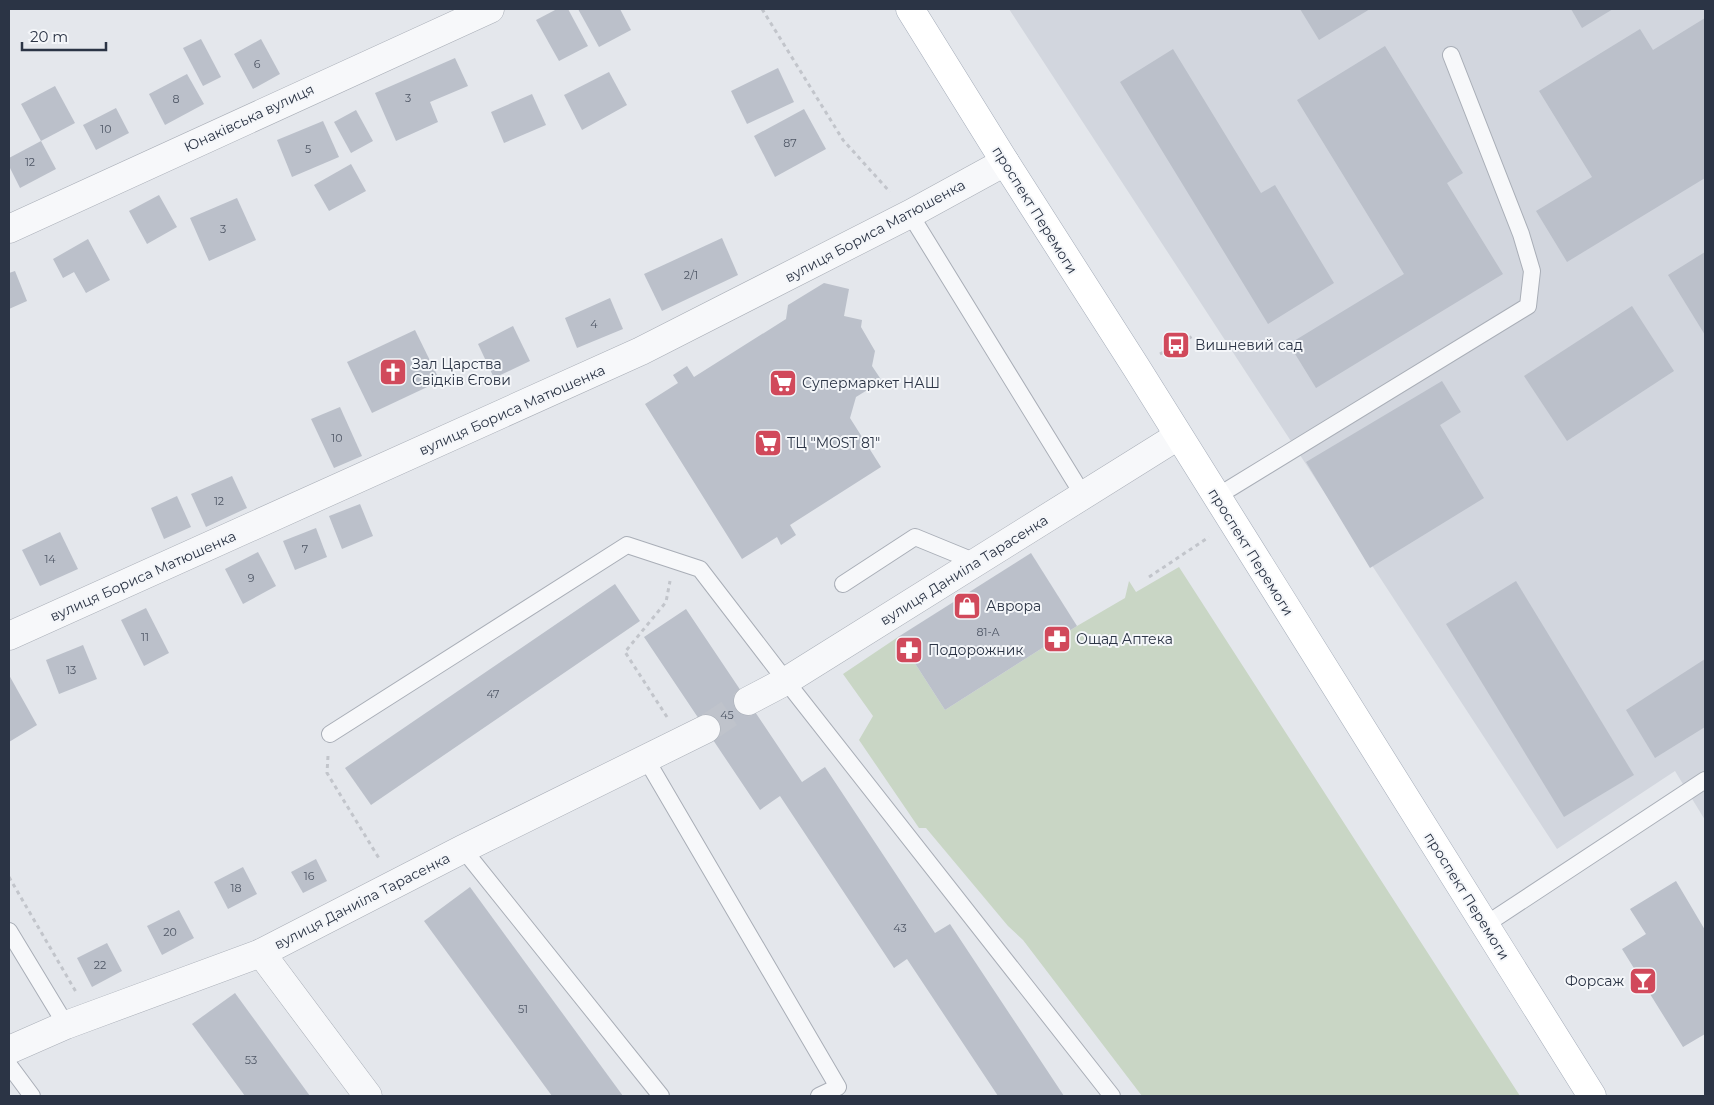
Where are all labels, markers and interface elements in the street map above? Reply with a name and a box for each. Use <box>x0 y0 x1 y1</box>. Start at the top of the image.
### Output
scale bar <box>22 20 106 52</box>
text: 20 m <box>30 27 68 46</box>
house number: 6 <box>254 57 261 71</box>
street label: Юнаківська вулиця <box>181 80 317 156</box>
house number: 3 <box>405 91 411 105</box>
house number: 8 <box>172 92 180 106</box>
house number: 10 <box>100 122 112 136</box>
house number: 87 <box>783 136 797 150</box>
house number: 5 <box>305 142 311 156</box>
street label: проспект Перемоги <box>988 143 1082 277</box>
house number: 12 <box>25 155 35 169</box>
street label: вулиця Бориса Матюшенка <box>782 176 968 286</box>
house number: 3 <box>220 222 226 236</box>
house number: 2/1 <box>684 268 698 282</box>
house number: 4 <box>590 317 598 331</box>
bus stop icon: Вишневий сад <box>1161 330 1191 360</box>
place label: Вишневий сад <box>1195 336 1303 354</box>
place label: Зал Царства Свідків Єгови <box>412 355 511 389</box>
church icon: Зал Царства Свідків Єгови <box>378 357 408 387</box>
street label: вулиця Бориса Матюшенка <box>416 361 608 459</box>
supermarket icon: Супермаркет НАШ <box>768 368 798 398</box>
place label: Супермаркет НАШ <box>802 374 940 392</box>
supermarket icon: ТЦ "MOST 81" <box>753 428 783 458</box>
house number: 10 <box>331 431 343 445</box>
place label: ТЦ "MOST 81" <box>787 434 880 452</box>
street label: проспект Перемоги <box>1204 485 1298 619</box>
house number: 12 <box>214 494 224 508</box>
street label: вулиця Даниіла Тарасенка <box>877 511 1051 629</box>
street label: вулиця Бориса Матюшенка <box>47 527 239 625</box>
house number: 7 <box>302 542 308 556</box>
house number: 14 <box>44 552 56 566</box>
house number: 9 <box>248 571 255 585</box>
shop icon: Аврора <box>952 591 982 621</box>
place label: Аврора <box>986 597 1041 615</box>
pharmacy icon: Ощад Аптека <box>1042 624 1072 654</box>
house number: 81-А <box>976 625 1000 639</box>
house number: 11 <box>141 630 149 644</box>
place label: Ощад Аптека <box>1076 630 1173 648</box>
pharmacy icon: Подорожник <box>894 635 924 665</box>
place label: Подорожник <box>928 641 1023 659</box>
house number: 13 <box>66 663 76 677</box>
house number: 47 <box>486 687 500 701</box>
house number: 45 <box>720 708 734 722</box>
street label: проспект Перемоги <box>1420 829 1514 963</box>
street label: вулиця Даниіла Тарасенка <box>271 849 453 953</box>
house number: 16 <box>304 869 315 883</box>
house number: 18 <box>231 881 242 895</box>
house number: 43 <box>893 921 907 935</box>
house number: 20 <box>163 925 177 939</box>
house number: 22 <box>94 958 106 972</box>
bar icon: Форсаж <box>1628 966 1658 996</box>
place label: Форсаж <box>1565 972 1624 990</box>
house number: 51 <box>518 1002 528 1016</box>
house number: 53 <box>245 1053 257 1067</box>

